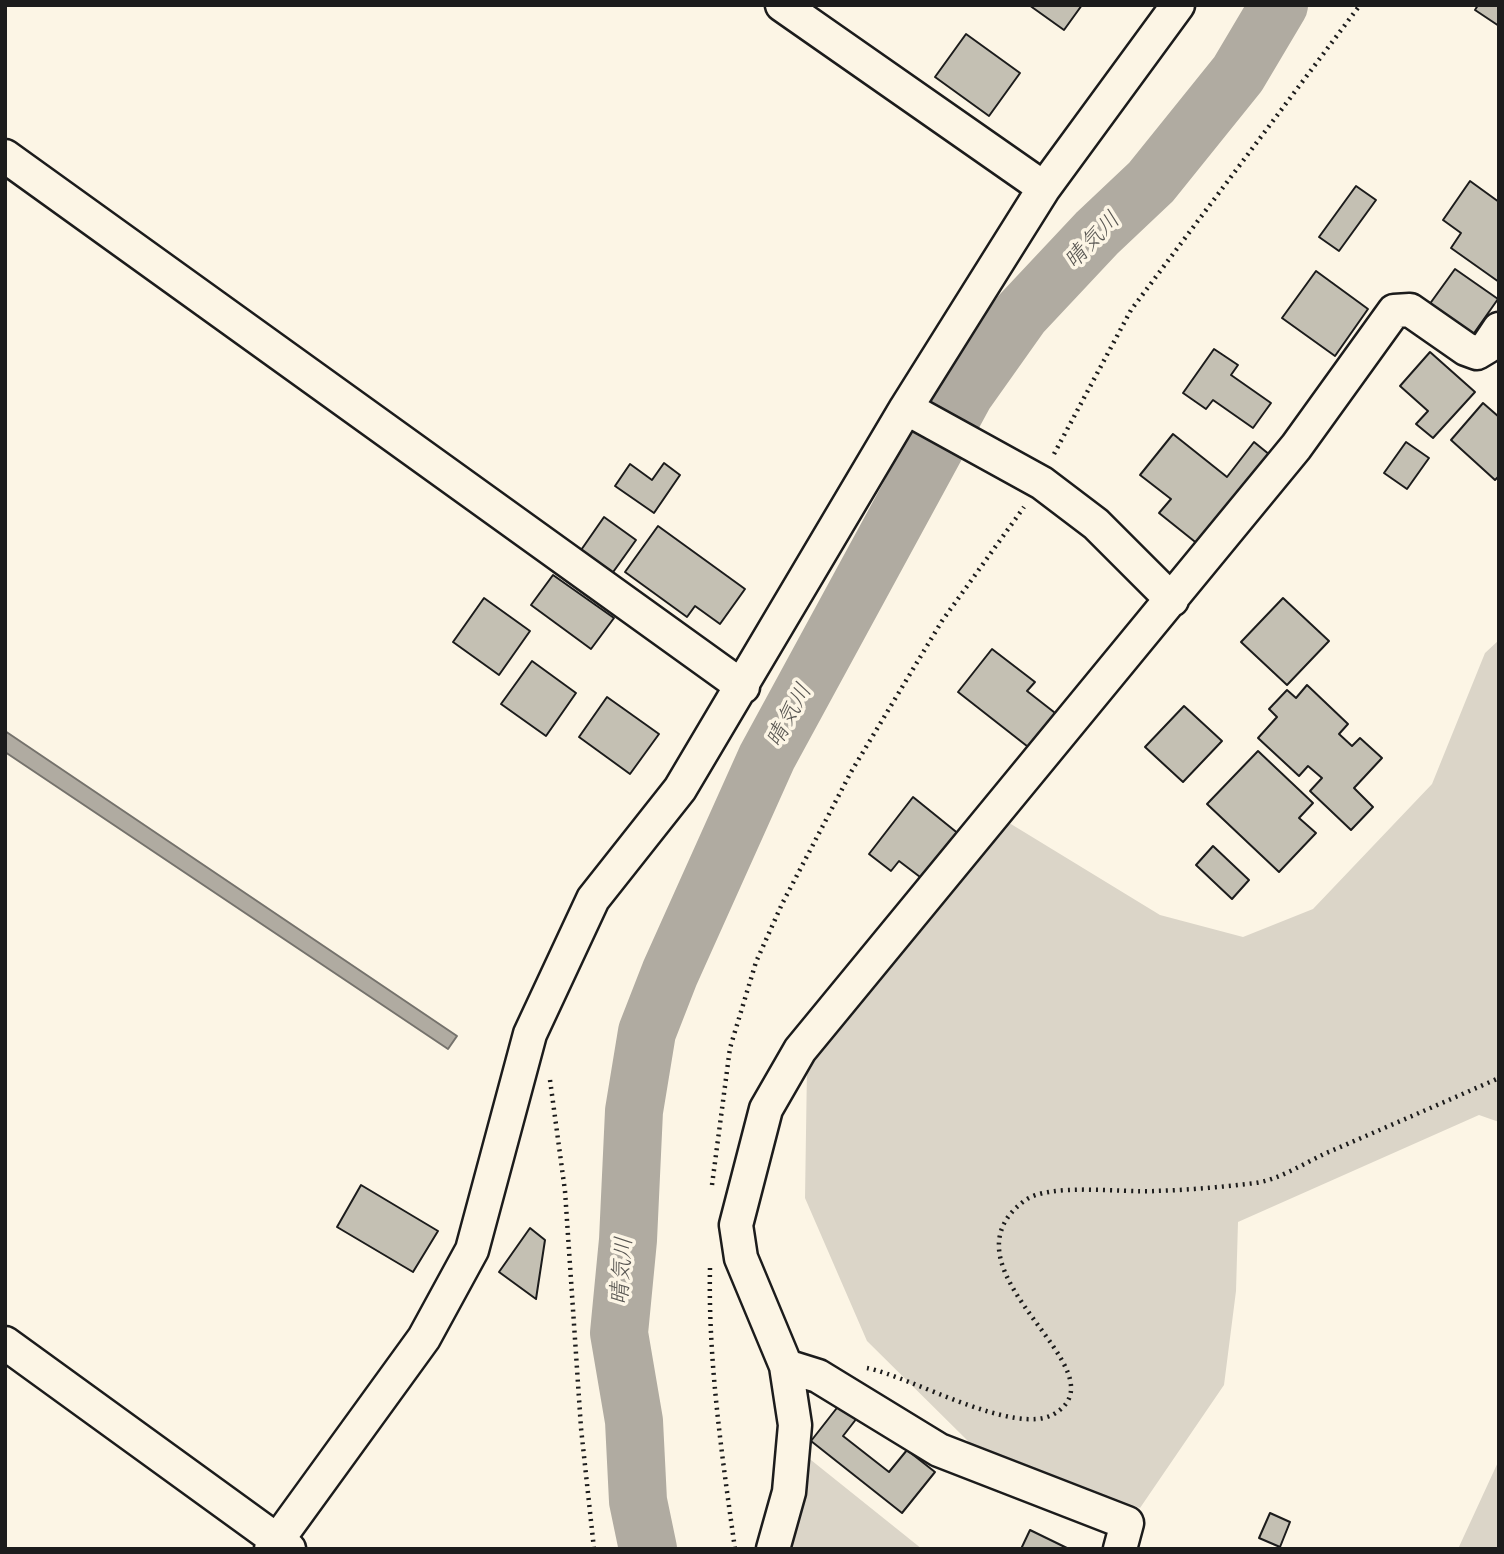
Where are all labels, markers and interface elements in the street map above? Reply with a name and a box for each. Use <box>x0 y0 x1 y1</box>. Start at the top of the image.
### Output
water label: 晴気川 <box>1059 207 1127 275</box>
water label: 晴気川 <box>761 679 819 753</box>
water label: 晴気川 <box>607 1236 639 1306</box>

